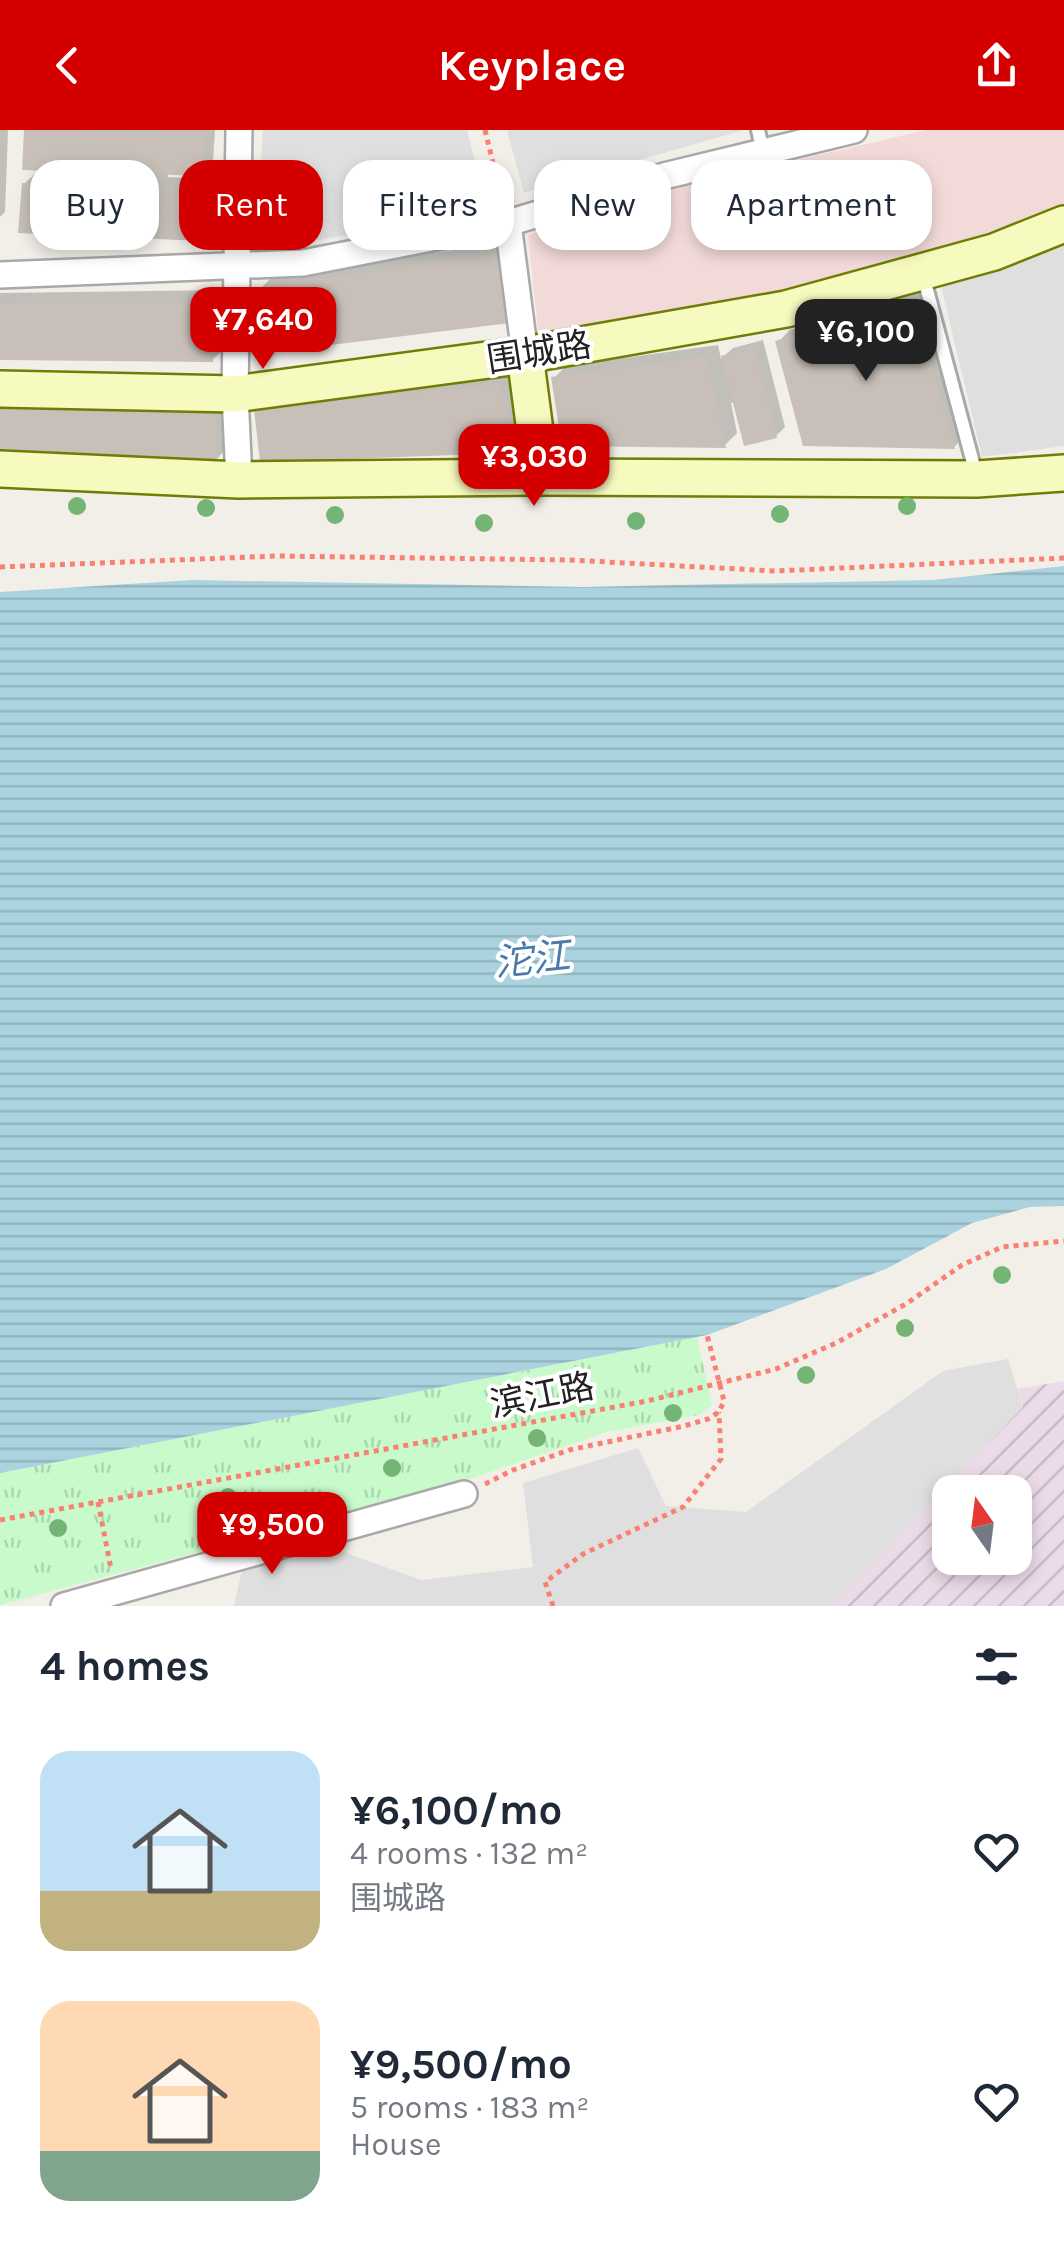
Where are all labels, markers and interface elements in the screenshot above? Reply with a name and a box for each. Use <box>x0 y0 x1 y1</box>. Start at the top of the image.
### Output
icon: back <box>40 38 95 93</box>
icon: share <box>969 38 1024 93</box>
text: Keyplace <box>438 39 626 91</box>
chip: Buy <box>30 160 159 250</box>
chip: Rent <box>179 160 323 250</box>
chip: Filters <box>343 160 514 250</box>
chip: New <box>534 160 671 250</box>
chip: Apartment <box>691 160 932 250</box>
pin: ¥7,640 <box>182 287 344 372</box>
pin: ¥6,100 <box>785 299 947 384</box>
text: ¥7,640 <box>212 301 314 338</box>
text: ¥6,100 <box>817 313 915 350</box>
street label: 围城路 <box>484 324 594 381</box>
pin: ¥3,030 <box>453 424 615 509</box>
text: ¥3,030 <box>480 438 588 475</box>
water label: 沱江 <box>492 933 576 986</box>
street label: 滨江路 <box>487 1365 598 1426</box>
north arrow <box>932 1475 1032 1575</box>
map controls <box>932 1475 1032 1575</box>
pin: ¥9,500 <box>191 1492 353 1577</box>
text: ¥9,500 <box>219 1506 325 1543</box>
icon: filters <box>969 1639 1024 1694</box>
text: 4 homes <box>40 1641 210 1691</box>
text: ¥6,100/mo <box>350 1785 562 1835</box>
icon: home <box>120 1791 240 1911</box>
icon: heart <box>969 1824 1024 1879</box>
text: 4 rooms · 132 m² <box>350 1835 588 1872</box>
text: 围城路 <box>350 1880 446 1917</box>
text: ¥9,500/mo <box>350 2039 572 2089</box>
icon: home <box>120 2041 240 2161</box>
icon: heart <box>969 2074 1024 2129</box>
text: 5 rooms · 183 m² <box>350 2089 589 2126</box>
text: House <box>350 2126 442 2163</box>

